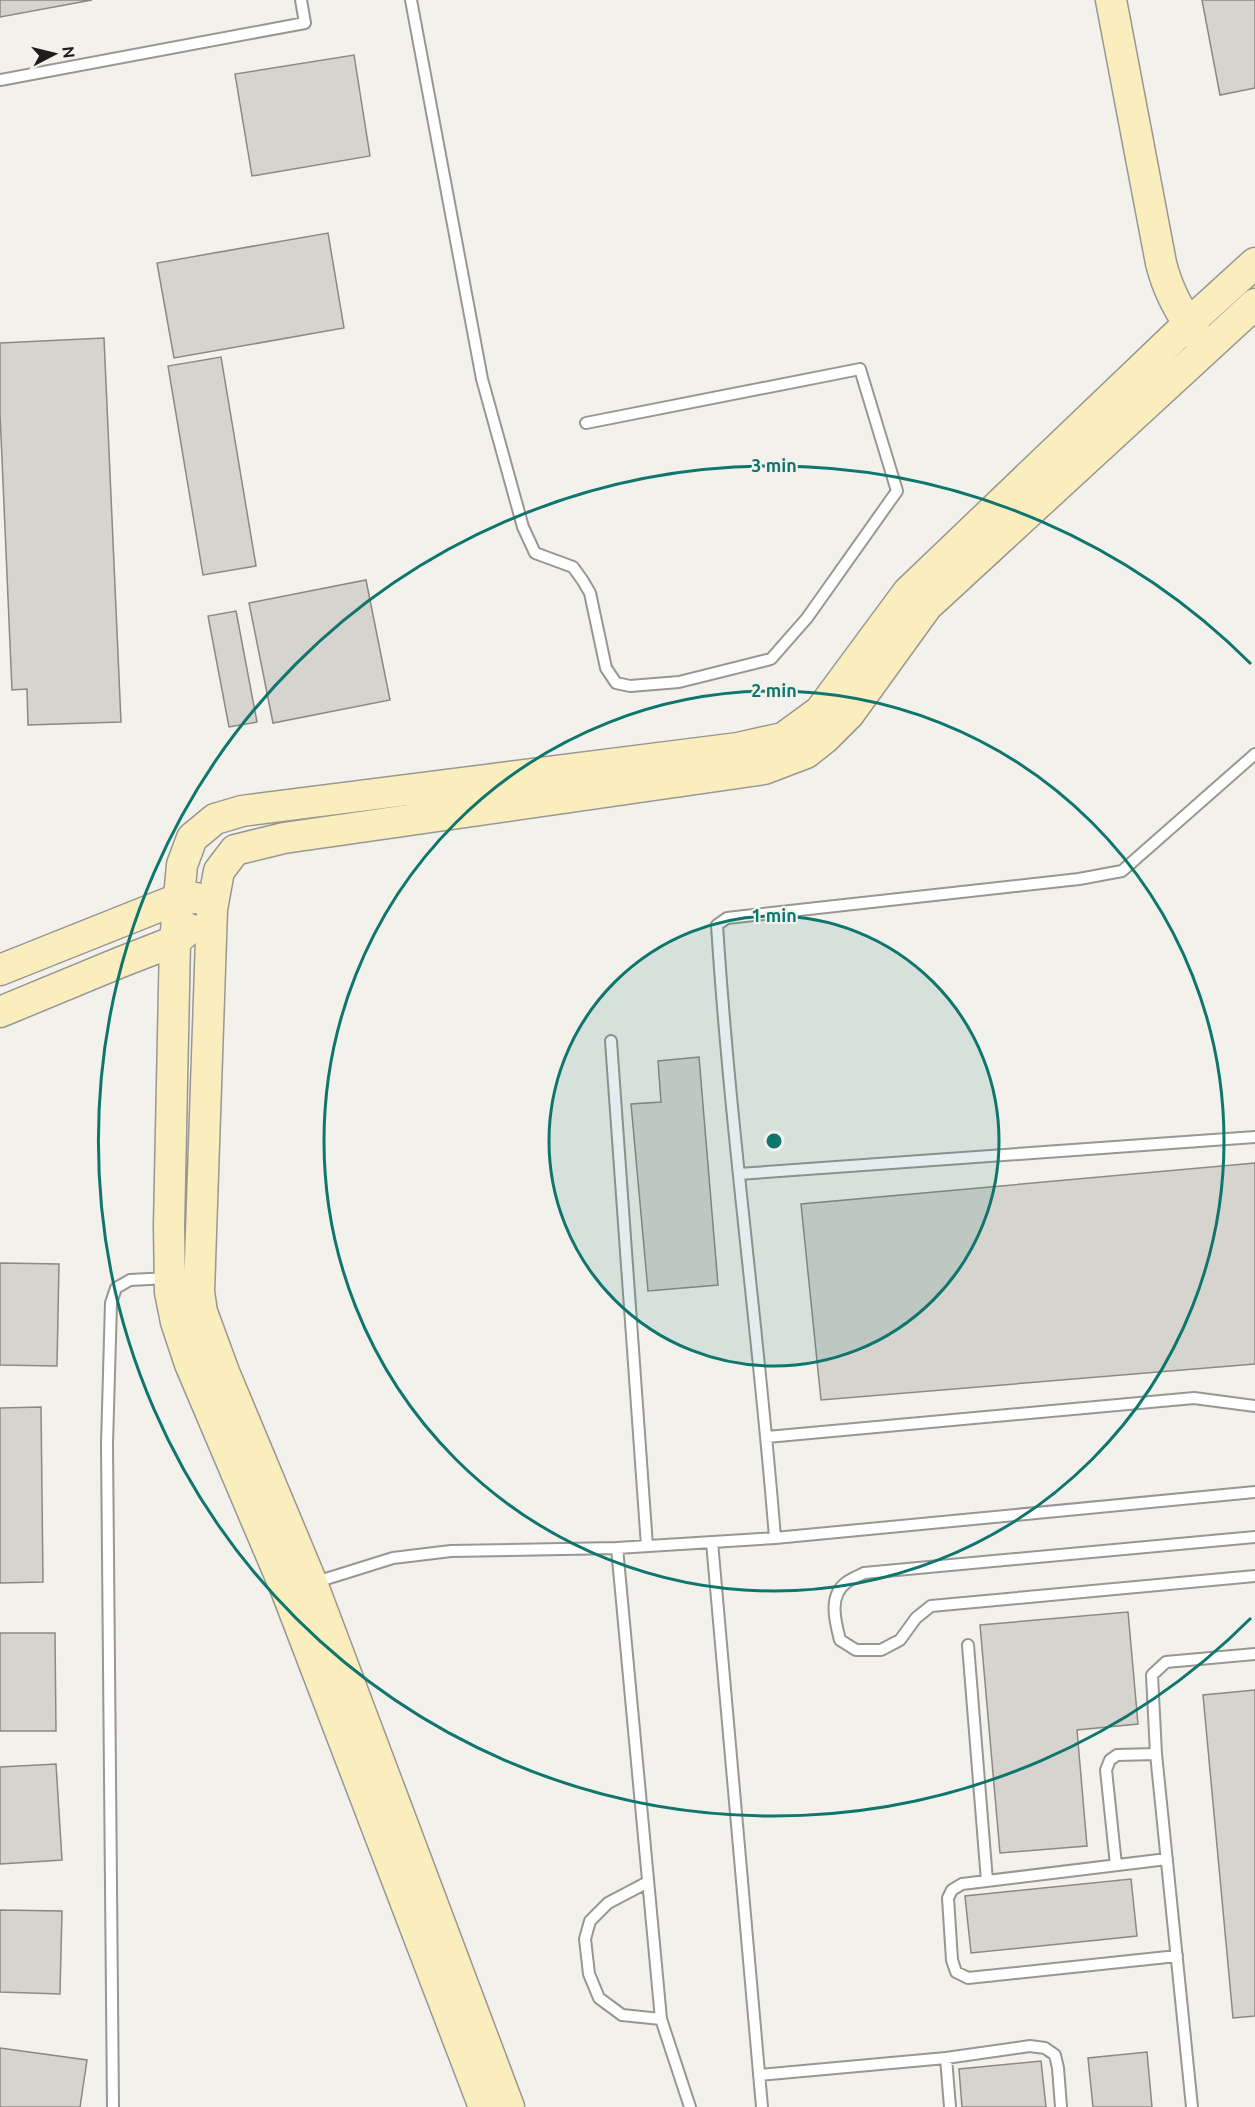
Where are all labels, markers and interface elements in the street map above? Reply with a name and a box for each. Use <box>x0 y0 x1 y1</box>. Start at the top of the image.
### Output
north arrow <box>24 24 84 84</box>
text: N <box>59 45 79 59</box>
text: 3 min <box>751 455 797 475</box>
text: 2 min <box>751 680 797 700</box>
text: 1 min <box>751 905 797 925</box>
centre of rings <box>764 1131 784 1151</box>

